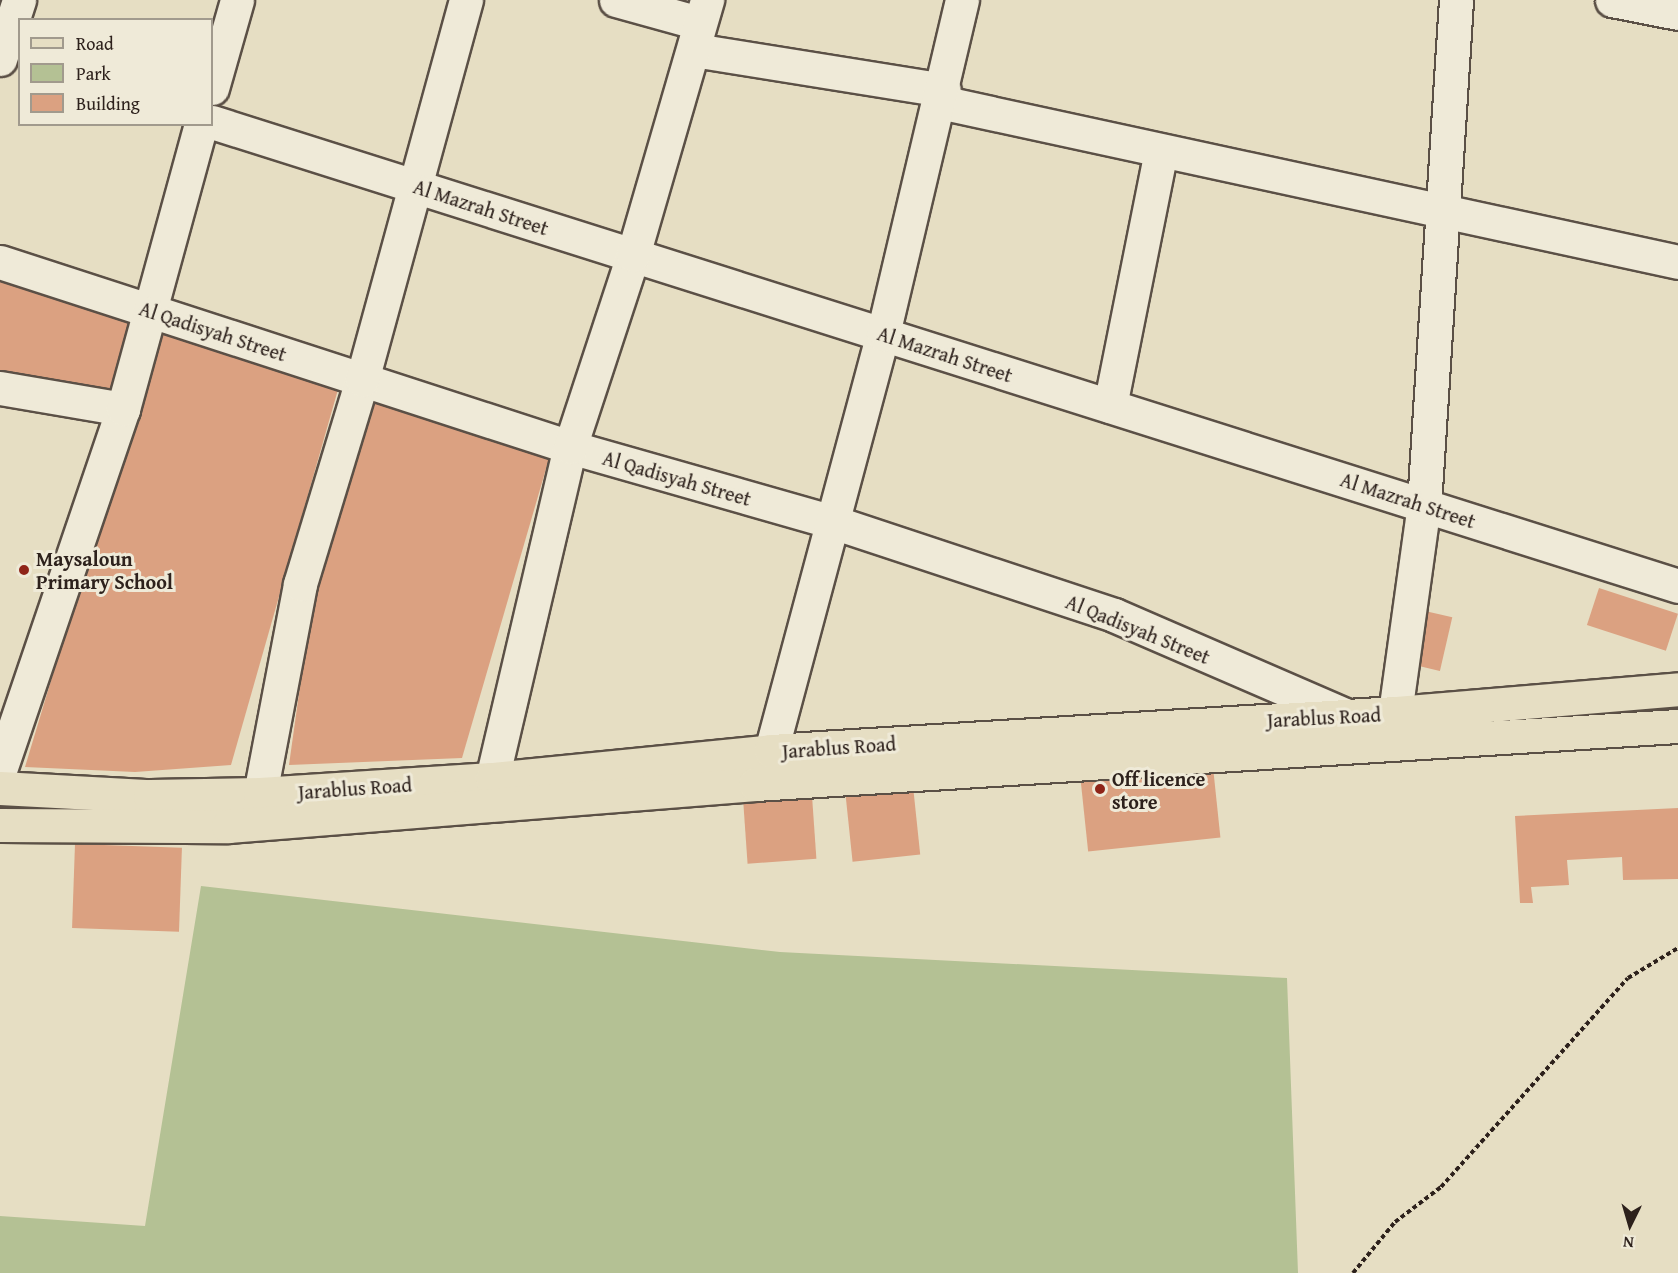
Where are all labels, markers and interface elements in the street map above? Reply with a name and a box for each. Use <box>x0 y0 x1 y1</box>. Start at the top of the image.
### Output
legend <box>18 18 213 126</box>
text: Road <box>76 30 114 57</box>
text: Park <box>76 60 111 87</box>
text: Building <box>76 90 140 117</box>
street label: Al Mazrah Street <box>410 174 552 240</box>
street label: Al Qadisyah Street <box>136 296 290 366</box>
street label: Al Mazrah Street <box>874 321 1016 387</box>
street label: Al Qadisyah Street <box>600 445 754 511</box>
street label: Al Mazrah Street <box>1337 467 1479 533</box>
place label: Maysaloun Primary School <box>36 546 173 593</box>
marker: Maysaloun Primary School <box>17 563 31 577</box>
street label: Al Qadisyah Street <box>1062 589 1214 669</box>
street label: Jarablus Road <box>1266 702 1382 732</box>
street label: Jarablus Road <box>781 731 897 763</box>
place label: Off licence store <box>1112 766 1205 813</box>
street label: Jarablus Road <box>297 772 413 804</box>
marker: Off licence store <box>1093 782 1107 796</box>
north arrow <box>1600 1195 1660 1255</box>
text: N <box>1622 1231 1635 1255</box>

